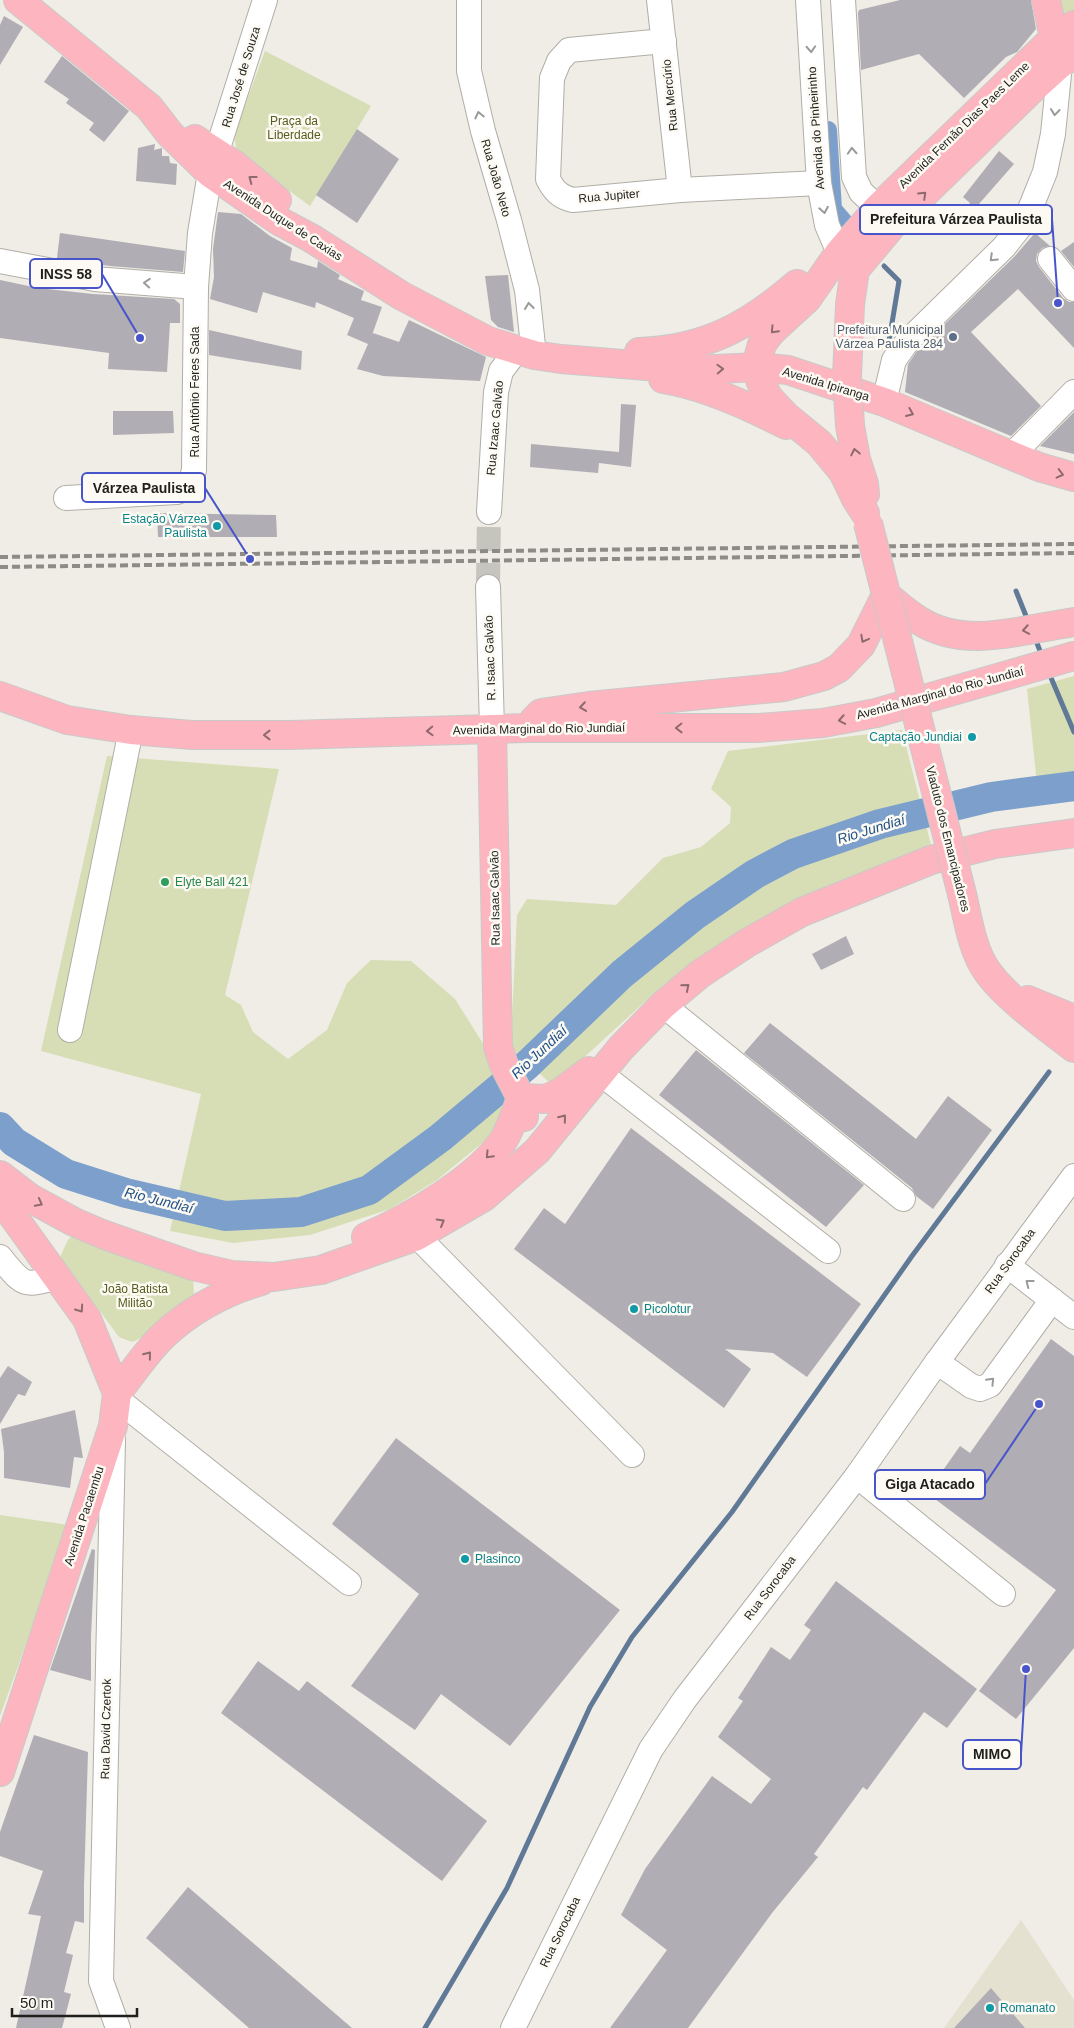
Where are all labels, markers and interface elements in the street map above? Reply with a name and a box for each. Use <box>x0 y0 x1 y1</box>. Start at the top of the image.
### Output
street label: Rua José de Souza <box>219 25 263 129</box>
one-way arrow <box>806 45 817 53</box>
street label: Rua Mercúrio <box>659 58 681 132</box>
street label: Avenida Fernão Dias Paes Leme <box>896 59 1032 191</box>
street label: Avenida do Pinheirinho <box>805 66 827 190</box>
one-way arrow <box>1050 109 1061 117</box>
one-way arrow <box>474 111 485 120</box>
park label: Praça da Liberdade <box>267 114 321 142</box>
street label: Rua João Neto <box>478 138 514 219</box>
one-way arrow <box>847 147 858 155</box>
street label: Avenida Duque de Caxias <box>221 176 345 264</box>
one-way arrow <box>249 176 258 184</box>
street label: Rua Jupiter <box>578 186 640 206</box>
one-way arrow <box>918 192 927 201</box>
callout: Prefeitura Várzea Paulista <box>860 205 1052 234</box>
one-way arrow <box>818 206 829 215</box>
text: Prefeitura Várzea Paulista <box>870 211 1042 227</box>
one-way arrow <box>990 252 999 261</box>
callout: INSS 58 <box>30 259 102 288</box>
text: INSS 58 <box>40 266 92 282</box>
one-way arrow <box>143 278 151 289</box>
one-way arrow <box>524 302 535 310</box>
place label: Prefeitura Municipal Várzea Paulista 284 <box>836 323 943 351</box>
one-way arrow <box>771 324 780 333</box>
street label: Rua Antônio Feres Sada <box>188 326 202 457</box>
marker: Prefeitura Municipal Várzea Paulista 284 <box>947 331 959 343</box>
one-way arrow <box>716 363 724 374</box>
street label: Avenida Ipiranga <box>781 364 871 404</box>
street label: Rua Izaac Galvão <box>484 380 506 476</box>
one-way arrow <box>905 407 914 417</box>
one-way arrow <box>851 448 861 457</box>
one-way arrow <box>1056 468 1065 479</box>
callout: Várzea Paulista <box>82 473 205 502</box>
text: Várzea Paulista <box>93 480 196 496</box>
place label: Estação Várzea Paulista <box>122 512 207 540</box>
marker: Estação Várzea Paulista <box>211 520 223 532</box>
street label: R. Isaac Galvão <box>482 615 498 701</box>
one-way arrow <box>1021 624 1030 634</box>
one-way arrow <box>860 634 870 643</box>
street label: Avenida Marginal do Rio Jundiaí <box>855 664 1026 722</box>
one-way arrow <box>578 701 586 712</box>
one-way arrow <box>837 714 846 724</box>
street label: Avenida Marginal do Rio Jundiaí <box>453 720 626 738</box>
one-way arrow <box>675 723 683 733</box>
one-way arrow <box>425 726 433 736</box>
one-way arrow <box>263 730 270 740</box>
place label: Captação Jundiai <box>869 730 962 744</box>
marker: Captação Jundiai <box>966 731 978 743</box>
street label: Viaduto dos Emancipadores <box>923 765 973 913</box>
water label: Rio Jundiaí <box>835 810 909 847</box>
street label: Rua Isaac Galvão <box>487 850 503 946</box>
place label: Elyte Ball 421 <box>175 875 249 889</box>
marker: Elyte Ball 421 <box>159 876 171 888</box>
one-way arrow <box>680 983 689 992</box>
water label: Rio Jundiaí <box>508 1021 572 1082</box>
one-way arrow <box>558 1115 566 1124</box>
one-way arrow <box>486 1150 495 1159</box>
water label: Rio Jundiaí <box>123 1184 197 1217</box>
one-way arrow <box>34 1197 43 1207</box>
one-way arrow <box>435 1219 444 1229</box>
street label: Rua Sorocaba <box>982 1226 1038 1296</box>
one-way arrow <box>1026 1281 1035 1289</box>
park label: João Batista Militão <box>102 1282 168 1310</box>
place label: Picolotur <box>644 1302 691 1316</box>
one-way arrow <box>74 1303 83 1313</box>
marker: Picolotur <box>628 1303 640 1315</box>
one-way arrow <box>142 1351 151 1360</box>
one-way arrow <box>985 1378 994 1387</box>
street label: Avenida Pacaembu <box>61 1464 107 1568</box>
callout: Giga Atacado <box>875 1470 985 1499</box>
text: Giga Atacado <box>885 1476 975 1492</box>
place label: Plasinco <box>475 1552 521 1566</box>
marker: Plasinco <box>459 1553 471 1565</box>
street label: Rua Sorocaba <box>741 1553 799 1623</box>
street label: Rua David Czertok <box>98 1678 114 1779</box>
callout: MIMO <box>963 1740 1021 1769</box>
text: MIMO <box>973 1746 1011 1762</box>
street label: Rua Sorocaba <box>537 1894 583 1970</box>
scale bar <box>12 1986 138 2018</box>
text: 50 m <box>20 1994 53 2011</box>
place label: Romanato <box>1000 2001 1056 2015</box>
marker: Romanato <box>984 2002 996 2014</box>

